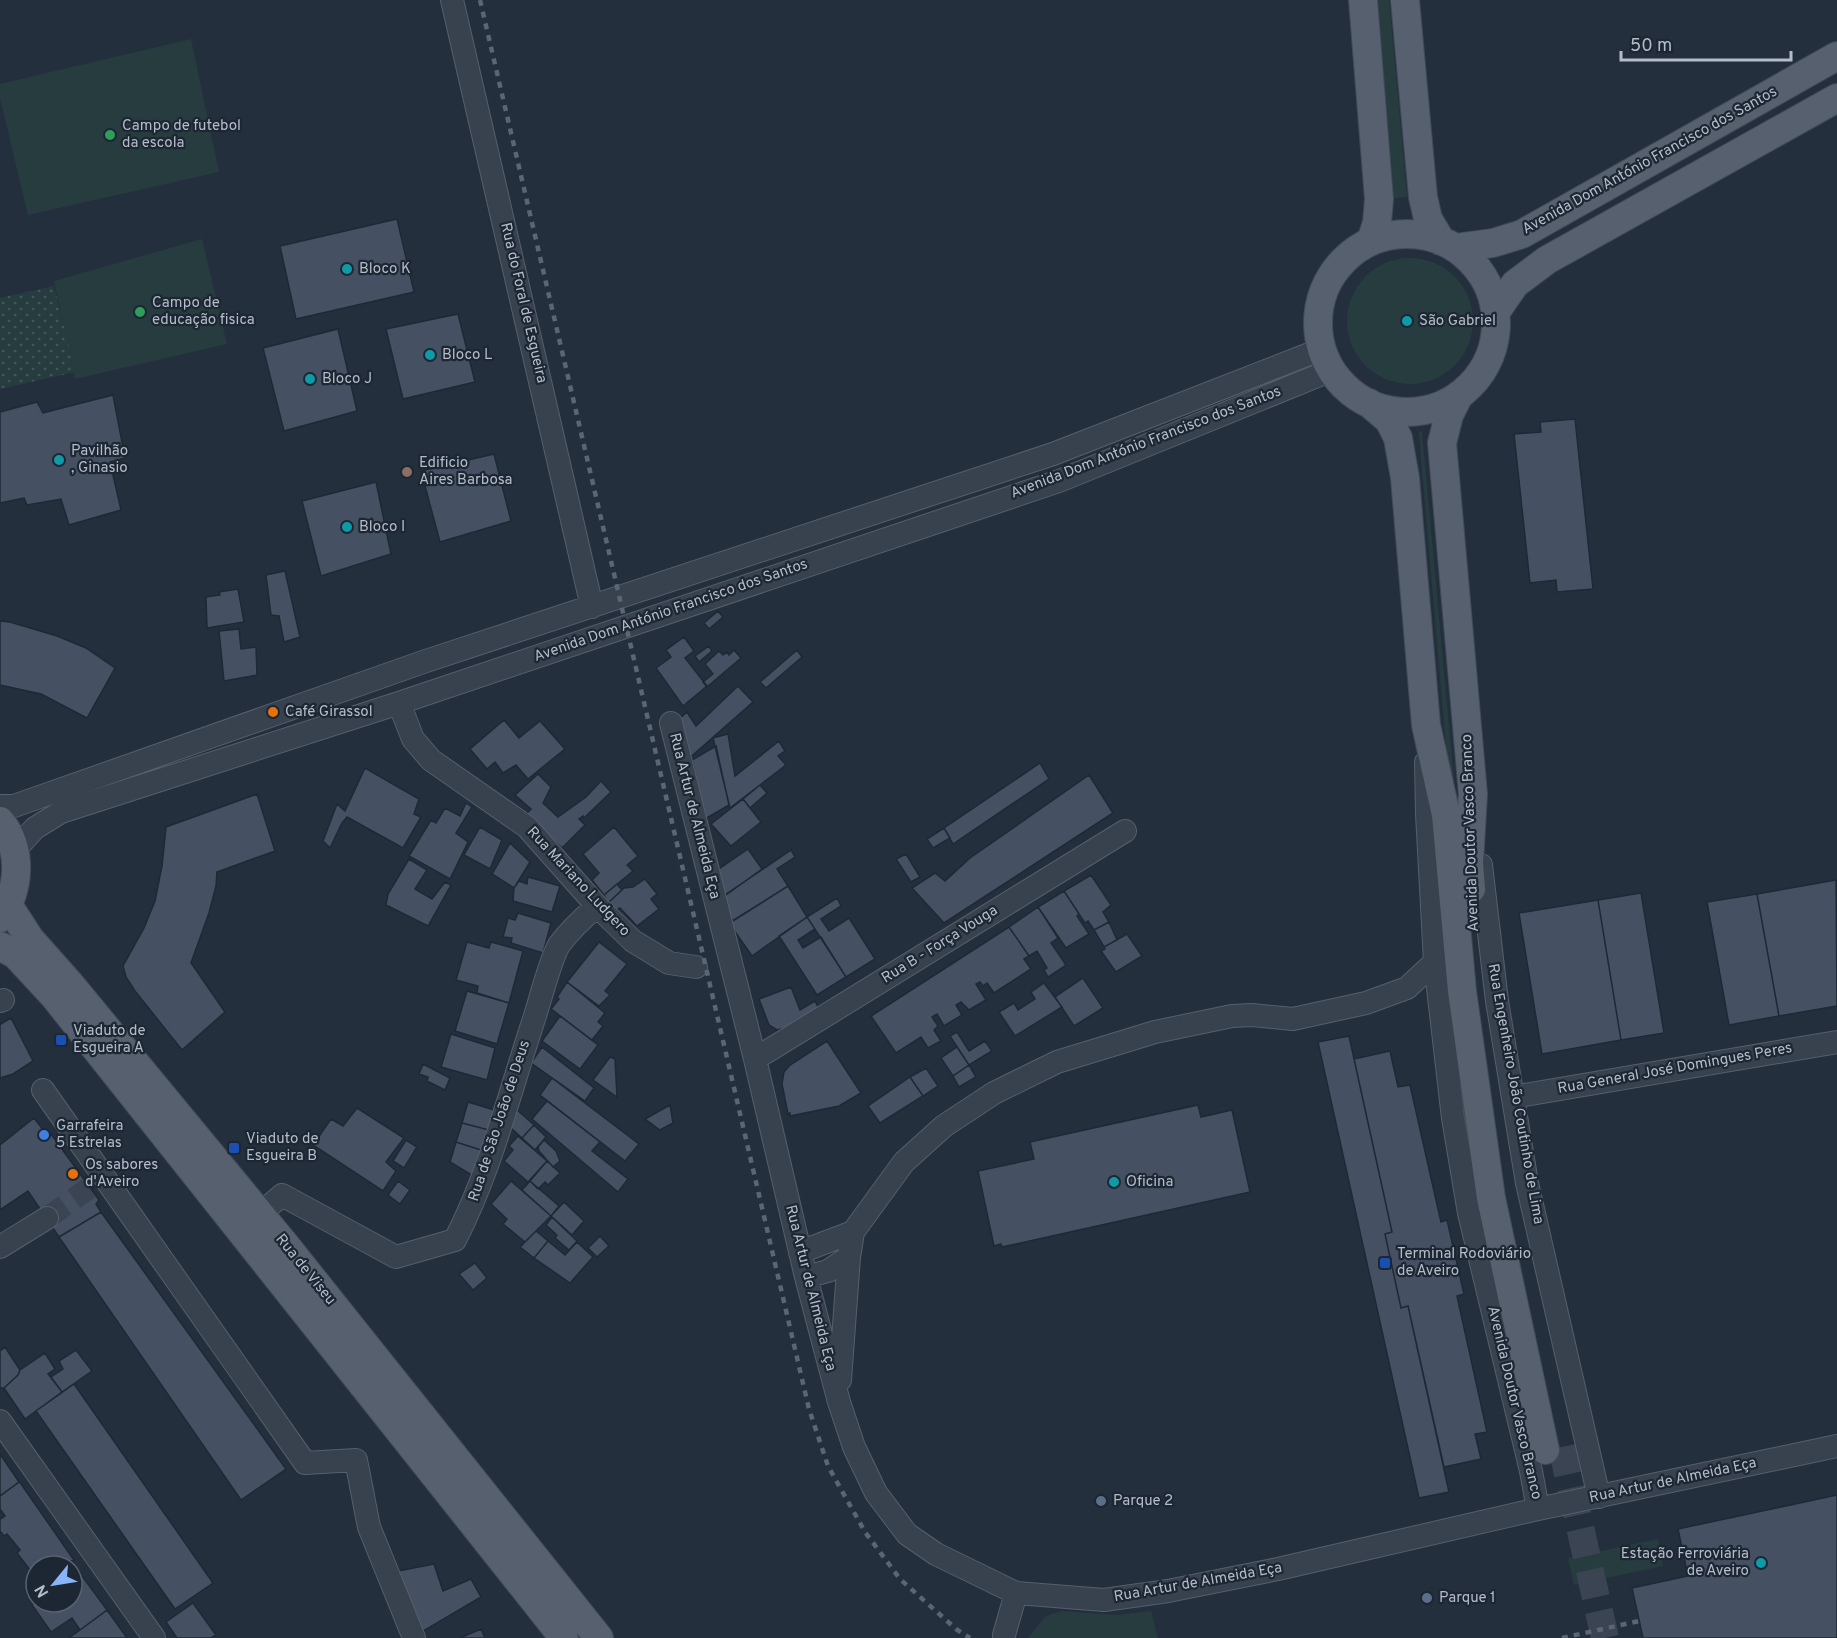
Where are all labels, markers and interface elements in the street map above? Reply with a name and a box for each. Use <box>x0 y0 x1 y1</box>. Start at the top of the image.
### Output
scale bar <box>1621 24 1790 62</box>
text: 50 m <box>1630 35 1672 58</box>
street label: Avenida Dom António Francisco dos Santos <box>1519 83 1781 239</box>
place label: Campo de futebol da escola <box>122 117 241 153</box>
marker: Campo de futebol da escola <box>103 128 117 142</box>
street label: Rua do Foral de Esgueira <box>495 221 551 385</box>
place label: Bloco K <box>359 260 411 279</box>
marker: Bloco K <box>340 262 354 276</box>
place label: Campo de educação fisica <box>152 294 255 330</box>
marker: Campo de educação fisica <box>133 305 147 319</box>
place label: São Gabriel <box>1419 312 1496 331</box>
marker: São Gabriel <box>1400 314 1414 328</box>
place label: Bloco L <box>442 346 492 365</box>
marker: Bloco L <box>423 348 437 362</box>
place label: Bloco J <box>322 370 372 389</box>
marker: Bloco J <box>303 372 317 386</box>
street label: Avenida Dom António Francisco dos Santos <box>1008 382 1284 504</box>
place label: Pavilhão , Ginasio <box>71 442 128 478</box>
marker: Pavilhão , Ginasio <box>52 453 66 467</box>
place label: Edificio Aires Barbosa <box>419 454 512 490</box>
marker: Edificio Aires Barbosa <box>400 465 414 479</box>
place label: Bloco I <box>359 518 405 537</box>
marker: Bloco I <box>340 520 354 534</box>
street label: Avenida Dom António Francisco dos Santos <box>532 555 810 667</box>
place label: Café Girassol <box>285 703 373 722</box>
marker: Café Girassol <box>266 705 280 719</box>
street label: Rua Artur de Almeida Eça <box>664 731 724 901</box>
street label: Avenida Doutor Vasco Branco <box>1458 734 1484 932</box>
street label: Rua Mariano Ludgero <box>522 823 634 941</box>
street label: Rua B - Força Vouga <box>878 902 1002 988</box>
street label: Rua Engenheiro João Coutinho de Lima <box>1483 962 1547 1226</box>
place label: Viaduto de Esgueira A <box>73 1022 146 1058</box>
marker: Viaduto de Esgueira A <box>54 1033 68 1047</box>
street label: Rua de São João de Deus <box>465 1038 535 1204</box>
street label: Rua General José Domingues Peres <box>1556 1039 1794 1099</box>
place label: Garrafeira 5 Estrelas <box>56 1117 124 1153</box>
marker: Garrafeira 5 Estrelas <box>37 1128 51 1142</box>
place label: Viaduto de Esgueira B <box>246 1130 319 1166</box>
marker: Viaduto de Esgueira B <box>227 1141 241 1155</box>
place label: Os sabores d'Aveiro <box>85 1156 158 1192</box>
marker: Os sabores d'Aveiro <box>66 1167 80 1181</box>
place label: Oficina <box>1126 1173 1173 1192</box>
marker: Oficina <box>1107 1175 1121 1189</box>
street label: Rua Artur de Almeida Eça <box>780 1203 840 1373</box>
street label: Rua de Viseu <box>271 1231 339 1309</box>
place label: Terminal Rodoviário de Aveiro <box>1397 1245 1531 1281</box>
marker: Terminal Rodoviário de Aveiro <box>1378 1256 1392 1270</box>
street label: Avenida Doutor Vasco Branco <box>1482 1304 1546 1502</box>
street label: Rua Artur de Almeida Eça <box>1588 1454 1758 1508</box>
place label: Parque 2 <box>1113 1492 1173 1511</box>
marker: Parque 2 <box>1094 1494 1108 1508</box>
place label: Estação Ferroviária de Aveiro <box>1621 1545 1749 1581</box>
north arrow <box>24 1554 84 1614</box>
marker: Estação Ferroviária de Aveiro <box>1754 1556 1768 1570</box>
street label: Rua Artur de Almeida Eça <box>1112 1559 1284 1607</box>
text: N <box>31 1581 54 1600</box>
place label: Parque 1 <box>1439 1589 1496 1608</box>
marker: Parque 1 <box>1420 1591 1434 1605</box>

